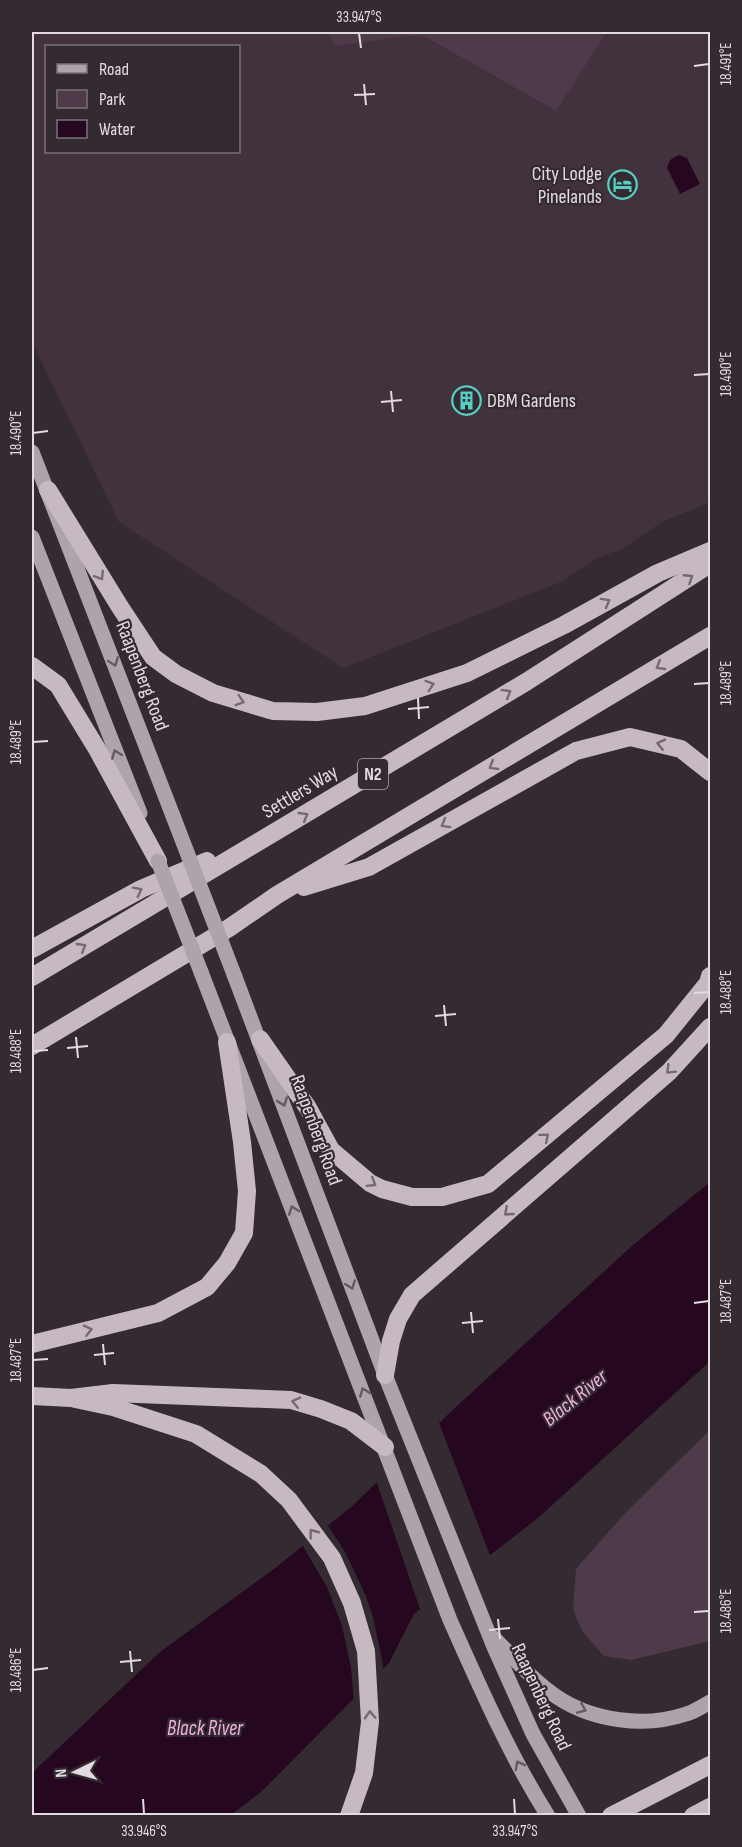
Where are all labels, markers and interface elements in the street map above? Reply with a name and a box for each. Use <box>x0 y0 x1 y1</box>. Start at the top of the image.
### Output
text: 33.947°S <box>336 8 382 27</box>
text: 18.491°E <box>717 43 736 85</box>
legend <box>45 45 240 153</box>
text: Road <box>99 59 129 80</box>
text: Park <box>99 89 125 110</box>
text: Water <box>99 119 135 140</box>
place label: City Lodge Pinelands <box>532 162 602 209</box>
hotel icon: City Lodge Pinelands <box>607 169 639 201</box>
text: 18.490°E <box>717 352 736 396</box>
building icon: DBM Gardens <box>450 385 482 417</box>
place label: DBM Gardens <box>487 389 576 413</box>
text: 18.490°E <box>7 411 26 455</box>
one-way arrow <box>93 570 105 580</box>
one-way arrow <box>683 574 694 585</box>
one-way arrow <box>599 598 610 609</box>
street label: Raapenberg Road <box>110 618 174 734</box>
one-way arrow <box>107 656 119 667</box>
one-way arrow <box>656 659 666 671</box>
text: 18.489°E <box>717 661 736 705</box>
one-way arrow <box>424 680 435 692</box>
one-way arrow <box>501 689 511 701</box>
one-way arrow <box>234 694 245 706</box>
text: 18.489°E <box>7 720 26 764</box>
one-way arrow <box>656 738 666 751</box>
one-way arrow <box>111 749 124 760</box>
road number: N2 <box>358 759 388 789</box>
one-way arrow <box>489 759 499 771</box>
street label: Settlers Way <box>258 760 342 824</box>
one-way arrow <box>298 811 308 823</box>
one-way arrow <box>441 817 452 829</box>
one-way arrow <box>132 886 143 898</box>
one-way arrow <box>76 943 86 954</box>
text: 18.488°E <box>717 970 736 1014</box>
text: 18.488°E <box>7 1029 26 1073</box>
one-way arrow <box>667 1062 678 1073</box>
street label: Raapenberg Road <box>285 1072 347 1188</box>
one-way arrow <box>276 1096 289 1107</box>
one-way arrow <box>538 1133 549 1144</box>
one-way arrow <box>366 1175 376 1187</box>
one-way arrow <box>504 1205 515 1216</box>
one-way arrow <box>288 1206 300 1217</box>
one-way arrow <box>344 1279 357 1289</box>
text: 18.487°E <box>717 1279 736 1323</box>
one-way arrow <box>83 1324 93 1337</box>
text: 18.487°E <box>7 1338 26 1382</box>
water label: Black River <box>538 1364 613 1432</box>
one-way arrow <box>358 1387 371 1398</box>
one-way arrow <box>292 1396 302 1409</box>
one-way arrow <box>310 1528 321 1539</box>
text: 18.486°E <box>717 1589 736 1633</box>
street label: Raapenberg Road <box>506 1640 576 1754</box>
text: 18.486°E <box>7 1648 26 1692</box>
one-way arrow <box>576 1702 587 1714</box>
one-way arrow <box>363 1711 376 1720</box>
water label: Black River <box>167 1716 244 1741</box>
north arrow <box>45 1742 105 1802</box>
one-way arrow <box>515 1760 526 1771</box>
text: N <box>52 1768 71 1778</box>
text: 33.946°S <box>121 1822 167 1841</box>
text: 33.947°S <box>492 1822 538 1841</box>

